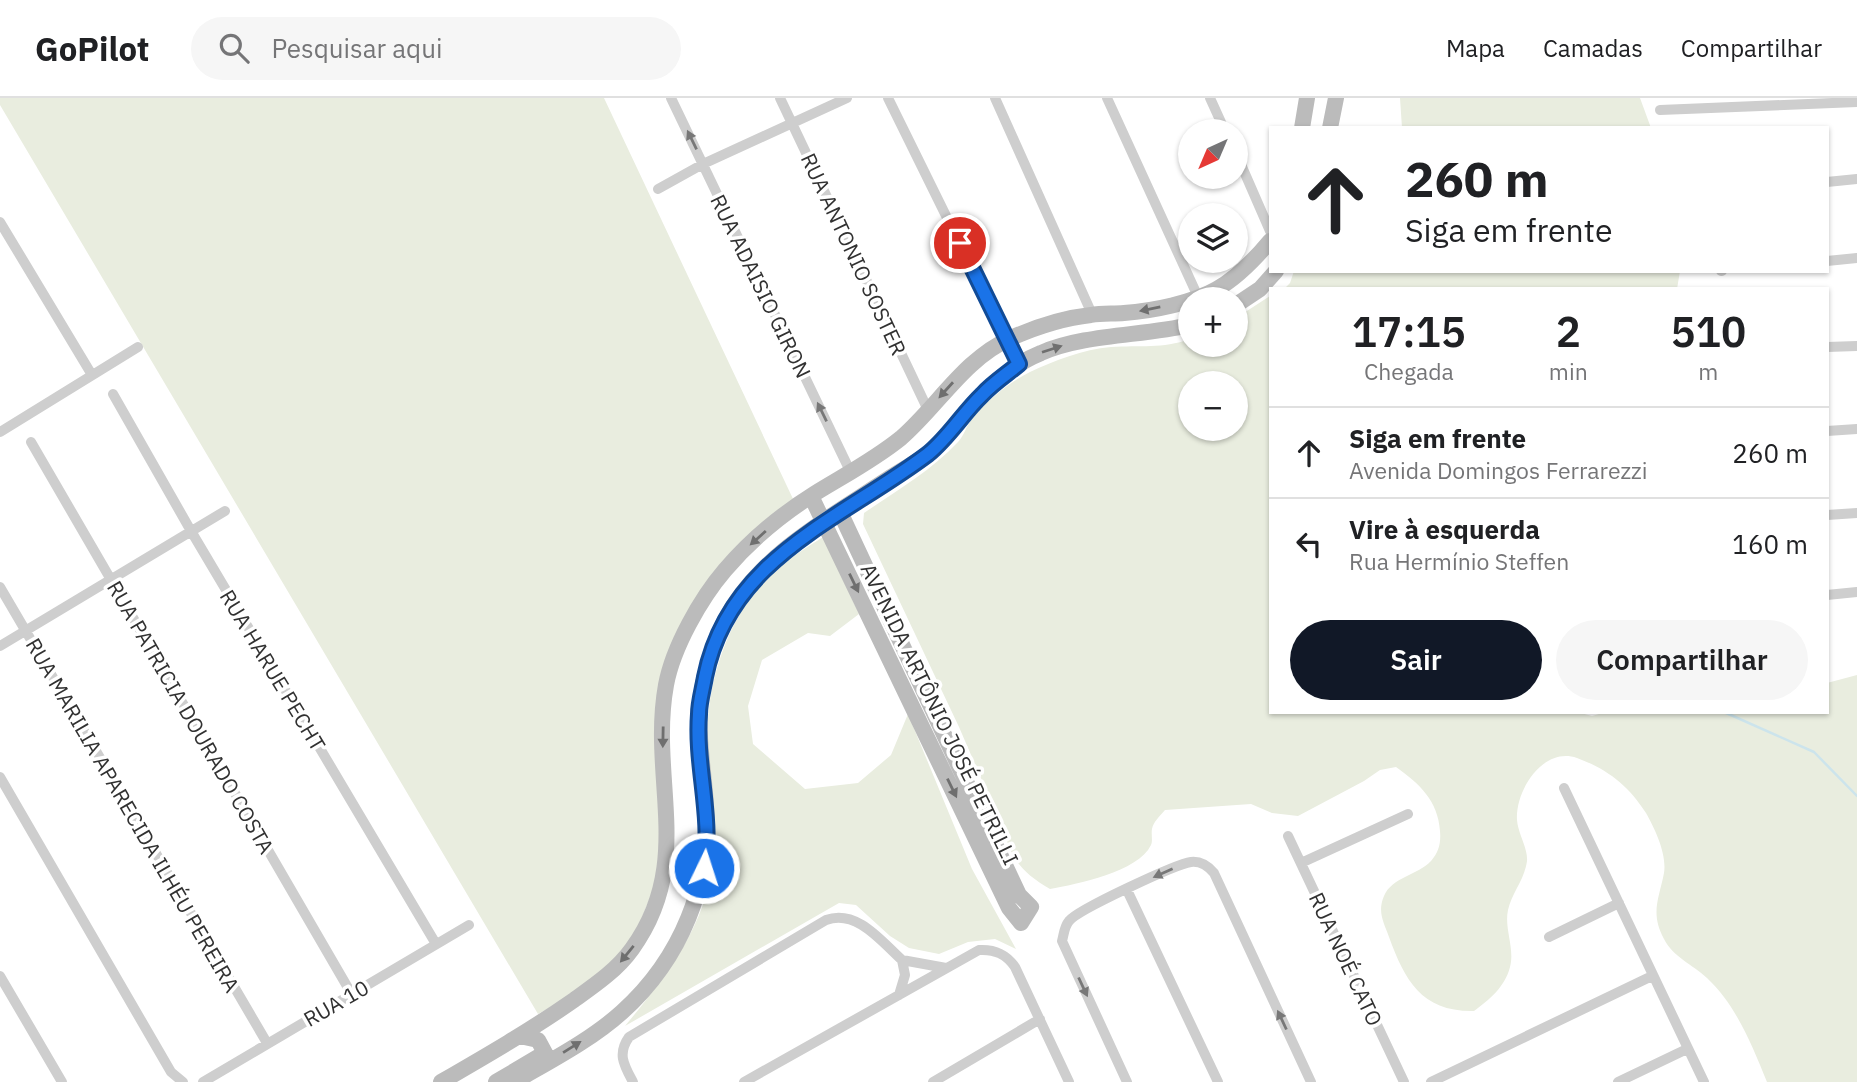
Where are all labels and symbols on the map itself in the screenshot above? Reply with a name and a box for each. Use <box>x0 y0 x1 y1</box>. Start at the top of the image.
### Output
north arrow <box>1178 119 1248 189</box>
one-way arrow <box>686 130 697 150</box>
street label: RUA ANTONIO SOSTER <box>795 148 913 360</box>
street label: RUA ADAISIO GIRON <box>704 189 818 383</box>
pin <box>930 213 990 273</box>
one-way arrow <box>1139 304 1161 315</box>
one-way arrow <box>1042 343 1063 354</box>
one-way arrow <box>939 382 954 399</box>
one-way arrow <box>816 402 827 422</box>
one-way arrow <box>749 530 766 545</box>
street label: AVENIDA ARTÔNIO JOSÉ PETRILLI <box>855 559 1025 869</box>
one-way arrow <box>848 573 860 593</box>
street label: RUA PATRICIA DOURADO COSTA <box>101 575 281 859</box>
street label: RUA HARUE PECHT <box>214 584 332 756</box>
street label: RUA MARILIA APARECIDA ILHÉU PEREIRA <box>20 633 246 997</box>
one-way arrow <box>657 726 669 748</box>
one-way arrow <box>946 778 958 798</box>
position arrow <box>667 831 741 905</box>
one-way arrow <box>1153 868 1174 879</box>
street label: RUA NOÉ CATO <box>1303 888 1389 1030</box>
one-way arrow <box>620 946 635 963</box>
street label: RUA 10 <box>298 973 374 1033</box>
one-way arrow <box>1077 977 1089 997</box>
one-way arrow <box>1277 1010 1288 1030</box>
one-way arrow <box>563 1040 582 1053</box>

